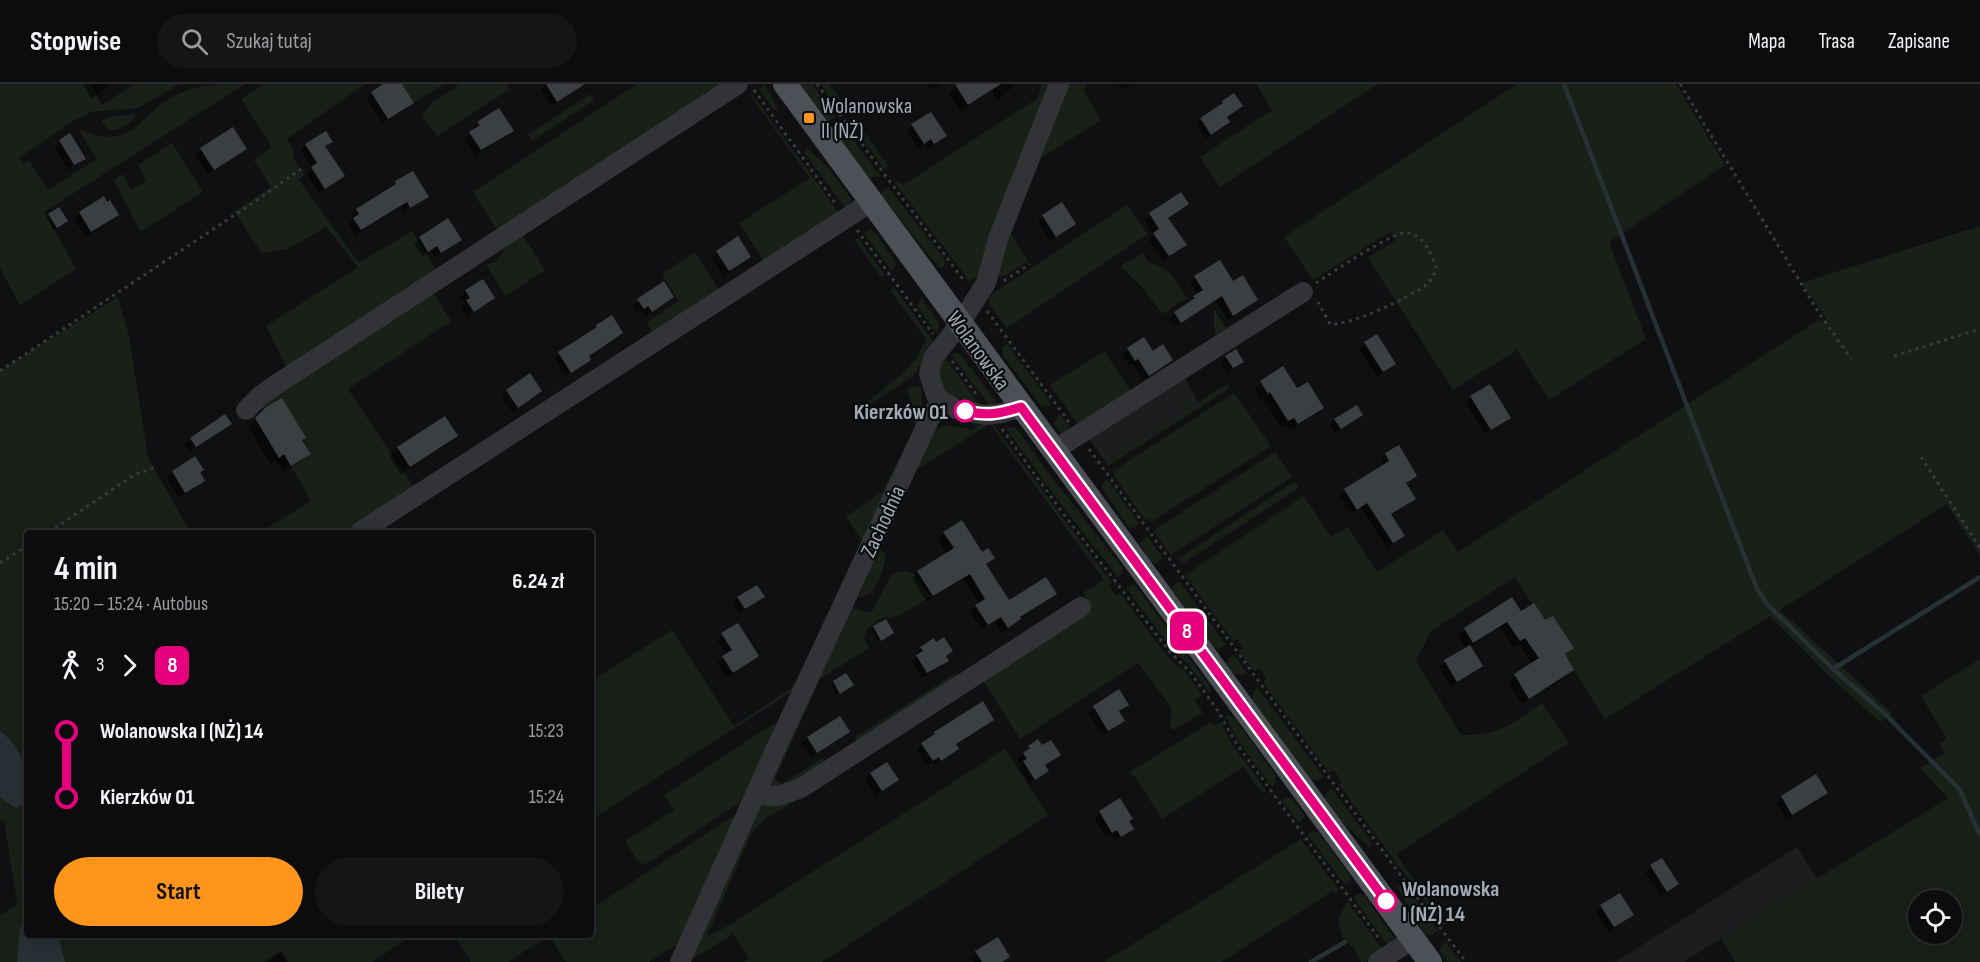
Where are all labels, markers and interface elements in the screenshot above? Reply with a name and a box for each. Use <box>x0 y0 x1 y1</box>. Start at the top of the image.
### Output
search box <box>157 14 577 68</box>
text: Stopwise <box>30 25 121 58</box>
icon: search <box>178 25 211 58</box>
text: Szukaj tutaj <box>226 28 312 55</box>
text: Mapa <box>1748 29 1786 54</box>
text: Trasa <box>1819 29 1855 54</box>
text: Zapisane <box>1888 29 1950 54</box>
place label: Wolanowska II (NŻ) <box>821 93 912 145</box>
marker: Wolanowska II (NŻ) <box>802 111 816 125</box>
street label: Wolanowska <box>940 306 1016 396</box>
place label: Kierzków 01 <box>854 399 948 426</box>
marker: Kierzków 01 <box>954 400 976 422</box>
street label: Zachodnia <box>855 482 912 562</box>
text: 4 min <box>54 549 118 589</box>
text: 6.24 zł <box>512 568 564 595</box>
text: 15:20 – 15:24 · Autobus <box>54 592 208 616</box>
line badge: 8 <box>1168 612 1206 650</box>
text: 8 <box>1182 619 1192 644</box>
icon: walk <box>54 649 87 682</box>
icon: forward <box>113 649 146 682</box>
text: 3 <box>96 653 104 677</box>
text: 8 <box>167 653 177 678</box>
text: Wolanowska I (NŻ) 14 <box>100 718 264 745</box>
text: 15:23 <box>529 719 564 743</box>
text: Kierzków 01 <box>100 784 194 811</box>
text: 15:24 <box>529 785 564 809</box>
button: Start <box>54 857 303 926</box>
button: Bilety <box>315 857 564 926</box>
place label: Wolanowska I (NŻ) 14 <box>1402 876 1499 928</box>
marker: Wolanowska I (NŻ) 14 <box>1375 890 1397 912</box>
map controls <box>1908 890 1962 944</box>
button: locate <box>1908 890 1962 944</box>

